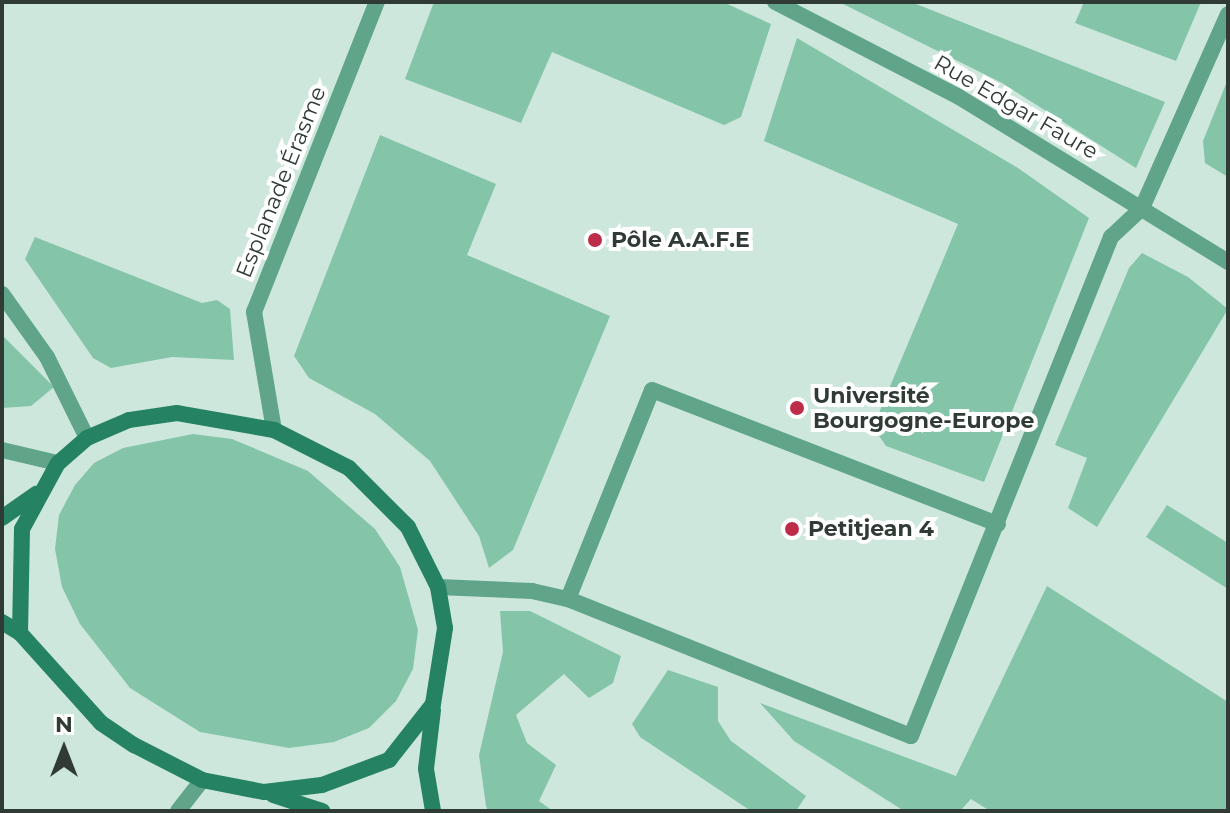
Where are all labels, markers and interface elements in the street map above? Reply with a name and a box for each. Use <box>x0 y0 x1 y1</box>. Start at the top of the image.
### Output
street label: Rue Edgar Faure <box>929 49 1103 165</box>
street label: Esplanade Érasme <box>231 83 331 281</box>
place label: Pôle A.A.F.E <box>611 227 750 253</box>
marker: Pôle A.A.F.E <box>586 231 604 249</box>
place label: Université Bourgogne-Europe <box>813 382 1034 434</box>
marker: Université Bourgogne-Europe <box>788 399 806 417</box>
place label: Petitjean 4 <box>808 516 934 542</box>
marker: Petitjean 4 <box>783 520 801 538</box>
north arrow <box>24 709 104 789</box>
text: N <box>55 711 73 738</box>

